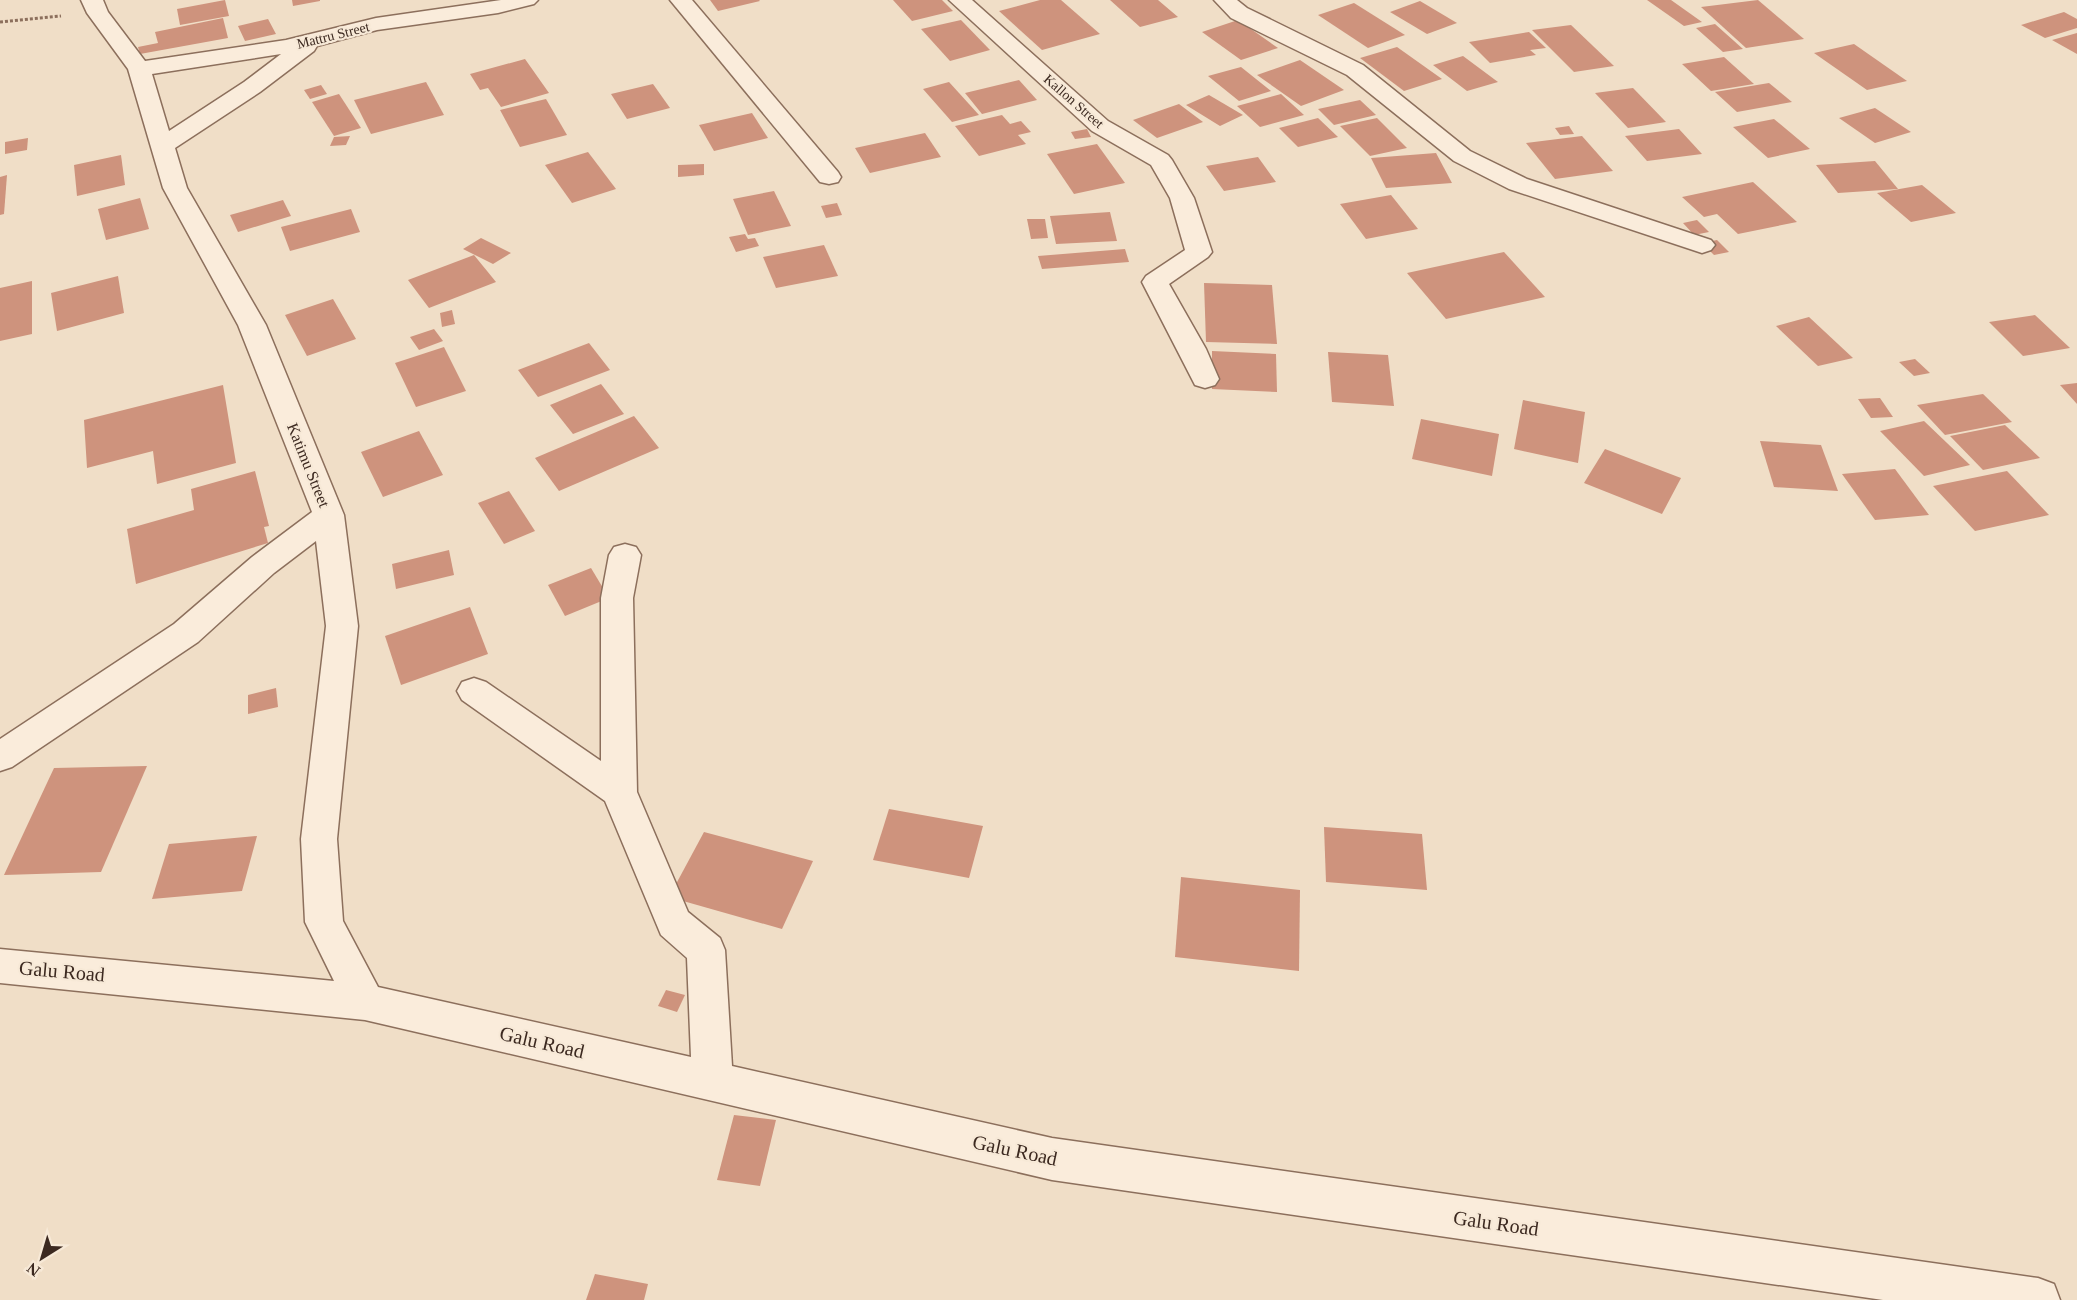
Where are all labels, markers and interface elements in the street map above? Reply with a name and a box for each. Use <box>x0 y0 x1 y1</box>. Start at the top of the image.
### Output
street label: Mattru Street <box>295 19 371 52</box>
street label: Kallon Street <box>1041 71 1107 131</box>
street label: Katimu Street <box>284 421 333 510</box>
street label: Galu Road <box>18 956 106 986</box>
street label: Galu Road <box>498 1022 586 1062</box>
street label: Galu Road <box>971 1130 1059 1170</box>
street label: Galu Road <box>1452 1206 1540 1240</box>
north arrow <box>12 1228 72 1288</box>
text: N <box>23 1259 43 1280</box>

